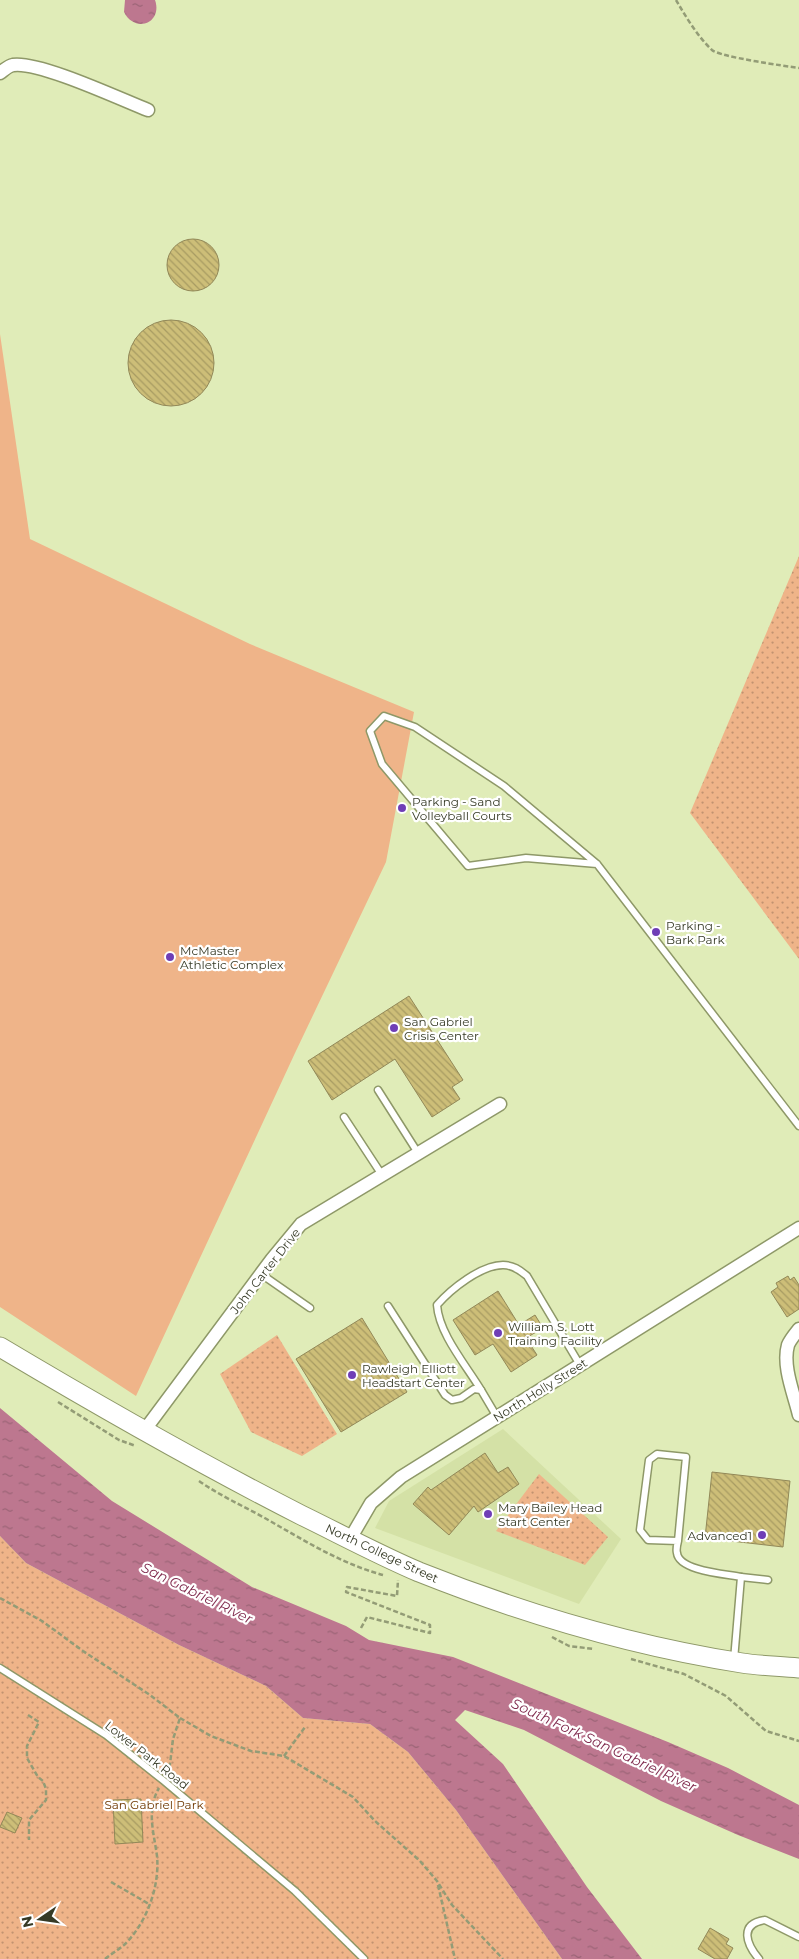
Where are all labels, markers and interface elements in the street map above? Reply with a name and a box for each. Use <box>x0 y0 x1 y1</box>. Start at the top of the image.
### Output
place label: Parking - Sand Volleyball Courts <box>412 794 512 823</box>
marker: Parking - Sand Volleyball Courts <box>396 802 408 814</box>
place label: Parking - Bark Park <box>666 918 725 947</box>
marker: Parking - Bark Park <box>650 926 662 938</box>
place label: McMaster Athletic Complex <box>180 943 284 972</box>
marker: McMaster Athletic Complex <box>164 951 176 963</box>
place label: San Gabriel Crisis Center <box>404 1014 479 1043</box>
marker: San Gabriel Crisis Center <box>388 1022 400 1034</box>
street label: John Carter Drive <box>226 1225 303 1318</box>
place label: William S. Lott Training Facility <box>508 1319 602 1348</box>
marker: William S. Lott Training Facility <box>492 1327 504 1339</box>
street label: North Holly Street <box>490 1355 590 1425</box>
place label: Rawleigh Elliott Headstart Center <box>362 1361 465 1390</box>
marker: Rawleigh Elliott Headstart Center <box>346 1369 358 1381</box>
place label: Mary Bailey Head Start Center <box>498 1500 602 1529</box>
marker: Mary Bailey Head Start Center <box>482 1508 494 1520</box>
street label: North College Street <box>323 1520 441 1586</box>
place label: Advanced1 <box>687 1528 752 1543</box>
marker: Advanced1 <box>756 1529 768 1541</box>
water label: San Gabriel River <box>138 1558 256 1628</box>
water label: South Fork San Gabriel River <box>509 1694 700 1796</box>
street label: Lower Park Road <box>102 1718 192 1792</box>
park label: San Gabriel Park <box>104 1797 204 1812</box>
north arrow <box>15 1894 65 1944</box>
text: N <box>17 1914 37 1929</box>

